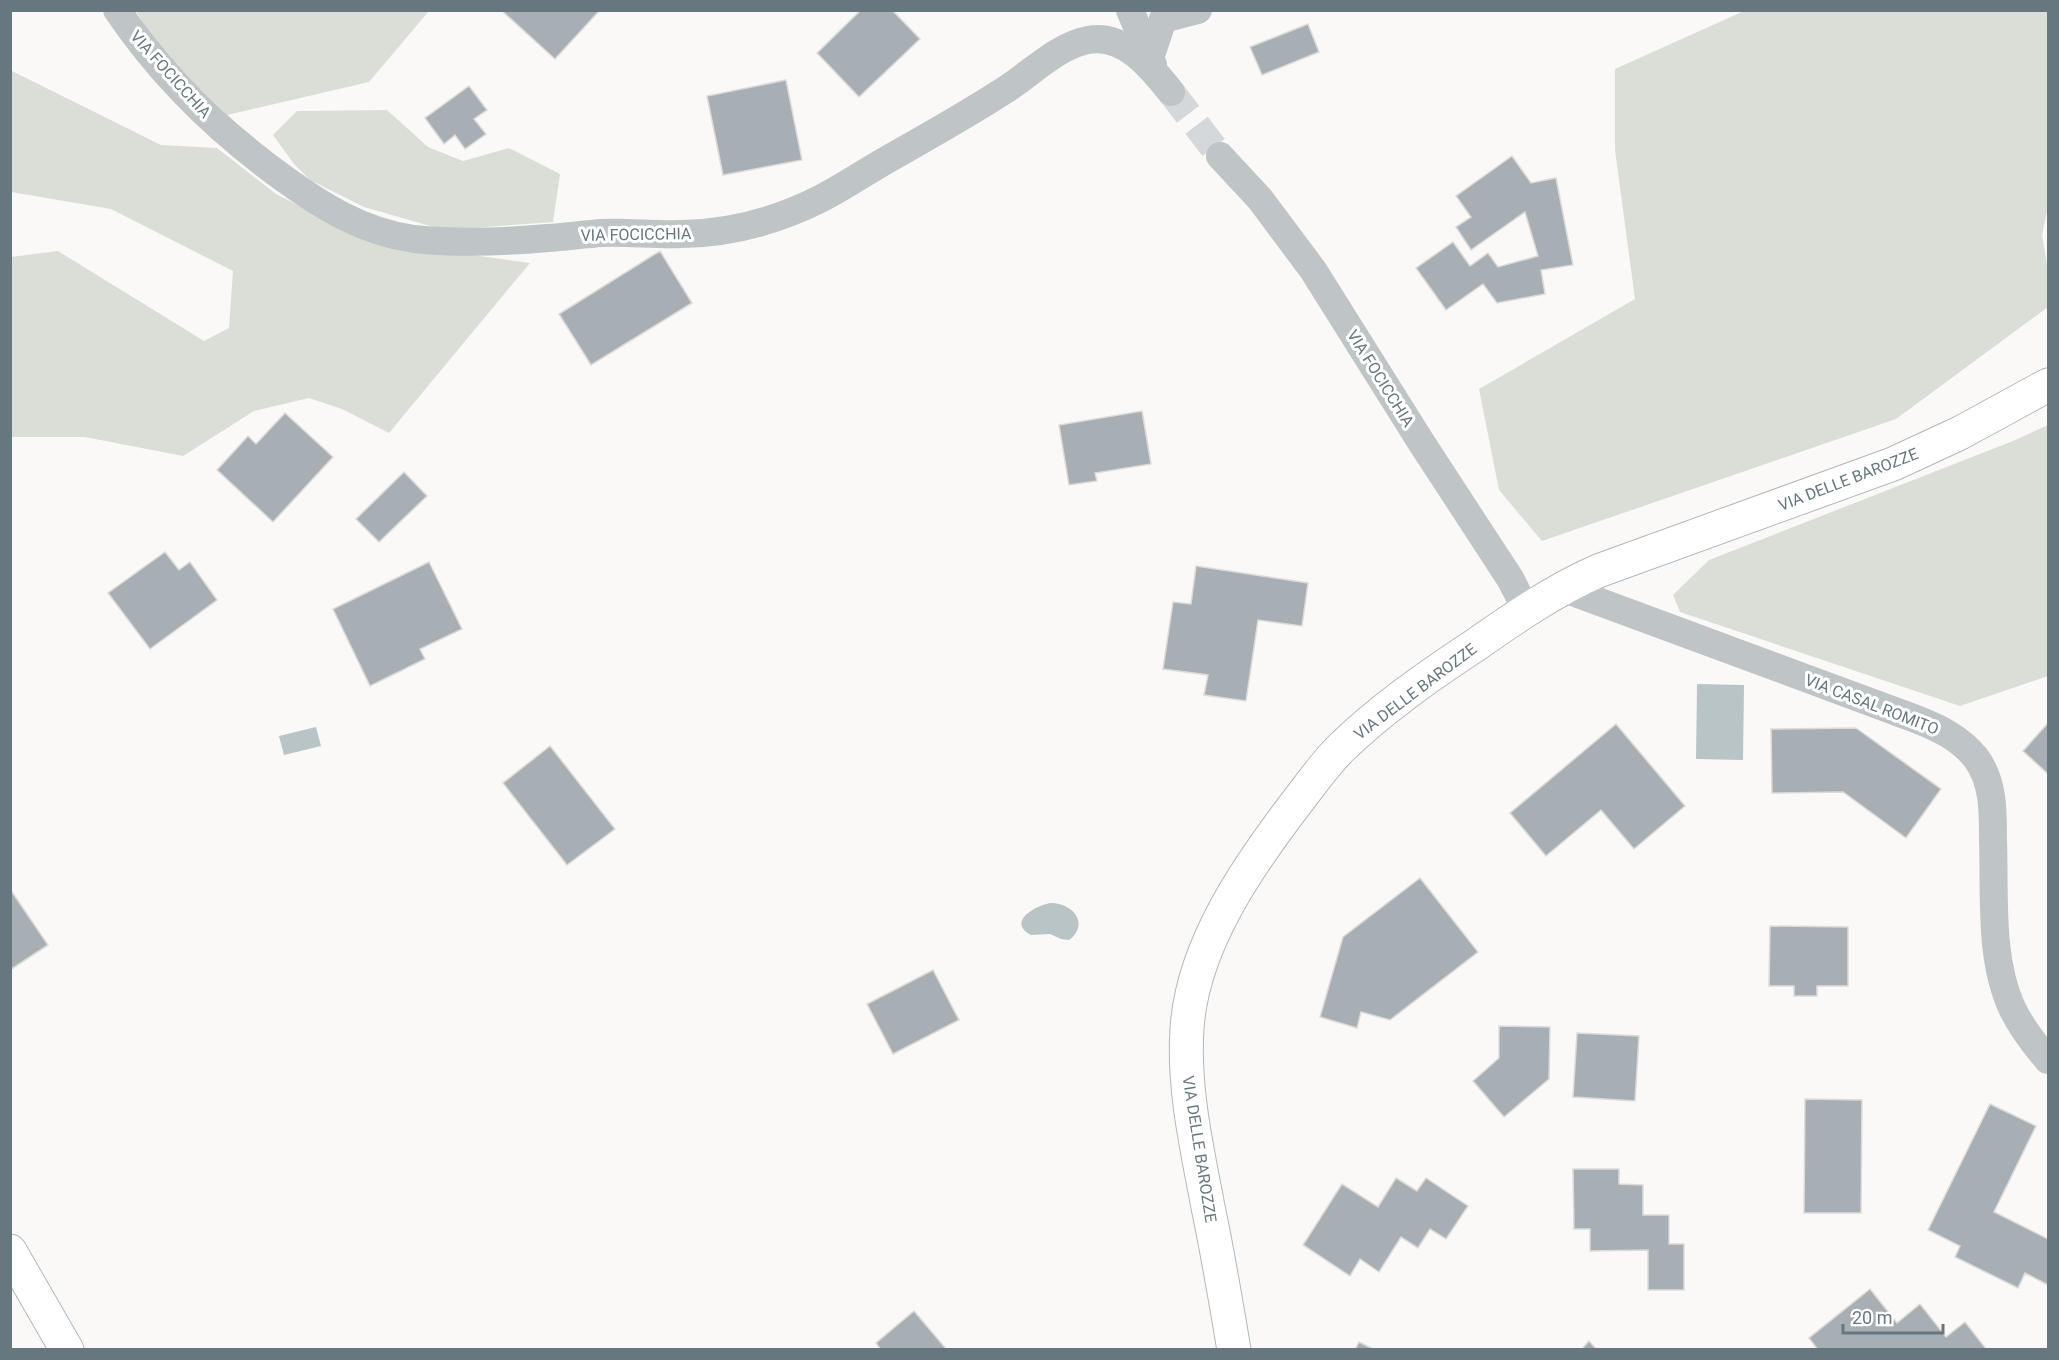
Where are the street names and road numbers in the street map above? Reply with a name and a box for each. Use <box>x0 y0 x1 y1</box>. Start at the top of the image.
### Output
street label: VIA FOCICCHIA <box>126 27 215 122</box>
street label: VIA FOCICCHIA <box>580 224 692 245</box>
street label: VIA FOCICCHIA <box>1343 326 1418 431</box>
street label: VIA DELLE BAROZZE <box>1776 444 1921 515</box>
street label: VIA DELLE BAROZZE <box>1350 639 1480 744</box>
street label: VIA CASAL ROMITO <box>1802 670 1941 739</box>
street label: VIA DELLE BAROZZE <box>1179 1074 1220 1224</box>

